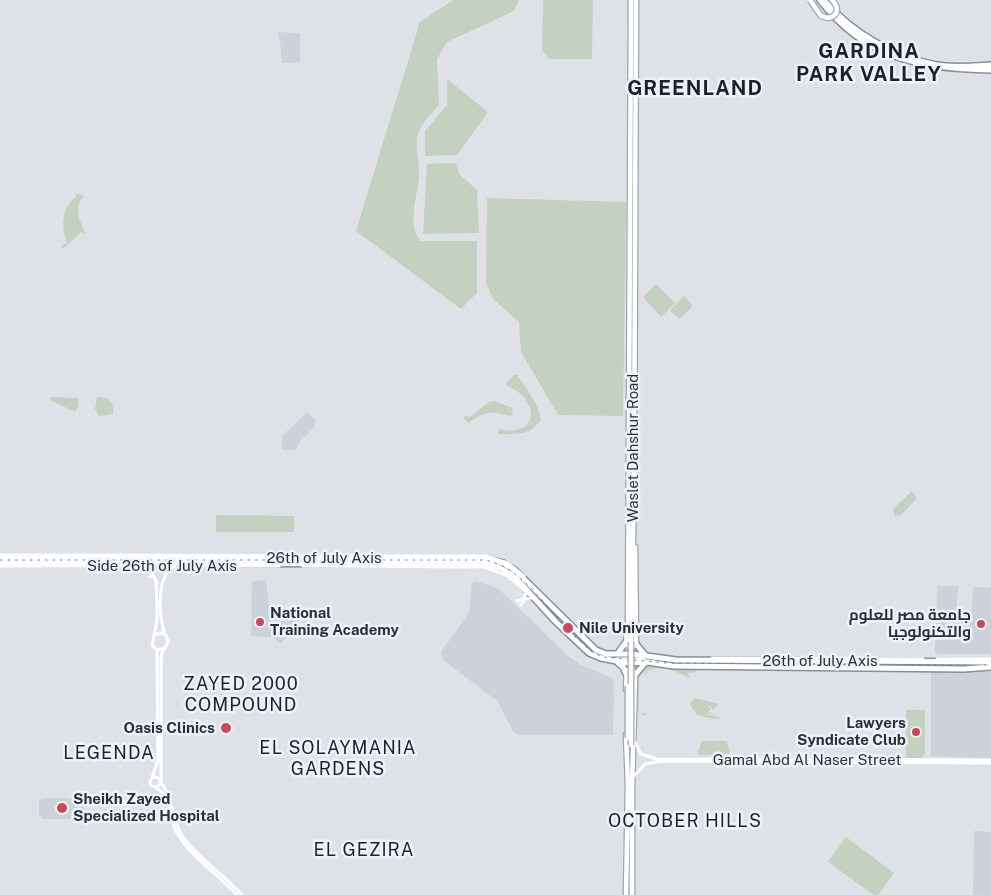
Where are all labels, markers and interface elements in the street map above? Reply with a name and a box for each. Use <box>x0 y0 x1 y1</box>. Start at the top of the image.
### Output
district label: GARDINA PARK VALLEY <box>795 40 943 87</box>
district label: GREENLAND <box>626 77 764 101</box>
street label: Waslet Dahshur Road <box>624 374 642 522</box>
street label: 26th of July Axis <box>267 549 381 567</box>
street label: Side 26th of July Axis <box>87 557 237 575</box>
place label: National Training Academy <box>270 604 399 639</box>
place label: جامعة مصر للعلوم والتكنولوجيا <box>849 606 971 641</box>
marker: National Training Academy <box>254 616 266 628</box>
marker: جامعة مصر للعلوم والتكنولوجيا <box>975 618 987 630</box>
place label: Nile University <box>579 619 684 637</box>
marker: Nile University <box>561 621 575 635</box>
street label: 26th of July Axis <box>763 652 877 670</box>
district label: ZAYED 2000 COMPOUND <box>182 673 300 716</box>
place label: Lawyers Syndicate Club <box>797 714 906 749</box>
place label: Oasis Clinics <box>124 719 215 737</box>
marker: Oasis Clinics <box>219 721 233 735</box>
marker: Lawyers Syndicate Club <box>910 726 922 738</box>
district label: EL SOLAYMANIA GARDENS <box>258 737 418 780</box>
district label: LEGENDA <box>62 742 156 764</box>
street label: Gamal Abd Al Naser Street <box>713 751 901 769</box>
place label: Sheikh Zayed Specialized Hospital <box>73 790 220 825</box>
marker: Sheikh Zayed Specialized Hospital <box>55 801 69 815</box>
district label: OCTOBER HILLS <box>606 810 764 832</box>
district label: EL GEZIRA <box>312 839 416 861</box>

